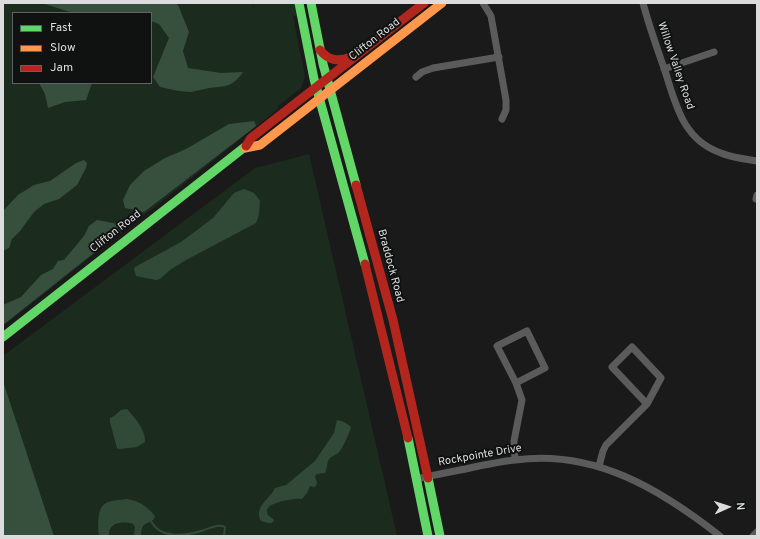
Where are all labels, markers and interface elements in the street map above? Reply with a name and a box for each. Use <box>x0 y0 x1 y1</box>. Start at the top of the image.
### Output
legend <box>12 12 152 84</box>
street label: Clifton Road <box>347 16 403 64</box>
text: Fast <box>50 20 72 36</box>
street label: Willow Valley Road <box>654 20 696 112</box>
text: Slow <box>50 40 76 56</box>
text: Jam <box>50 60 73 76</box>
street label: Clifton Road <box>88 208 144 256</box>
street label: Braddock Road <box>374 228 406 304</box>
street label: Rockpointe Drive <box>437 442 523 470</box>
north arrow <box>708 487 748 527</box>
text: N <box>733 502 747 511</box>

